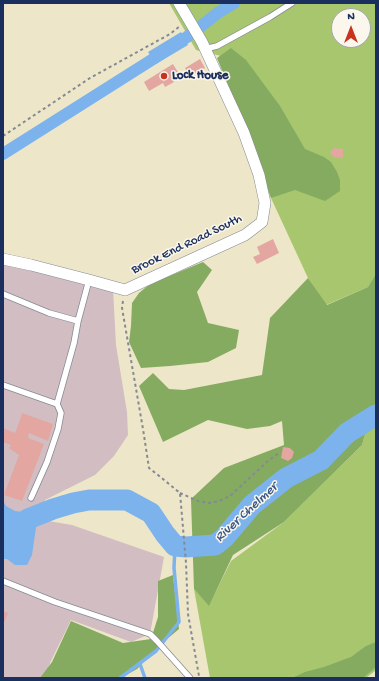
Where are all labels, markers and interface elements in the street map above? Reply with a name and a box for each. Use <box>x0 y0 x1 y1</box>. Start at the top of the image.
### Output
north arrow <box>331 8 371 48</box>
text: N <box>347 11 355 23</box>
place label: Lock House <box>172 68 229 84</box>
marker: Lock House <box>159 71 169 81</box>
street label: Brook End Road South <box>129 211 245 279</box>
water label: River Chelmer <box>212 480 282 546</box>

